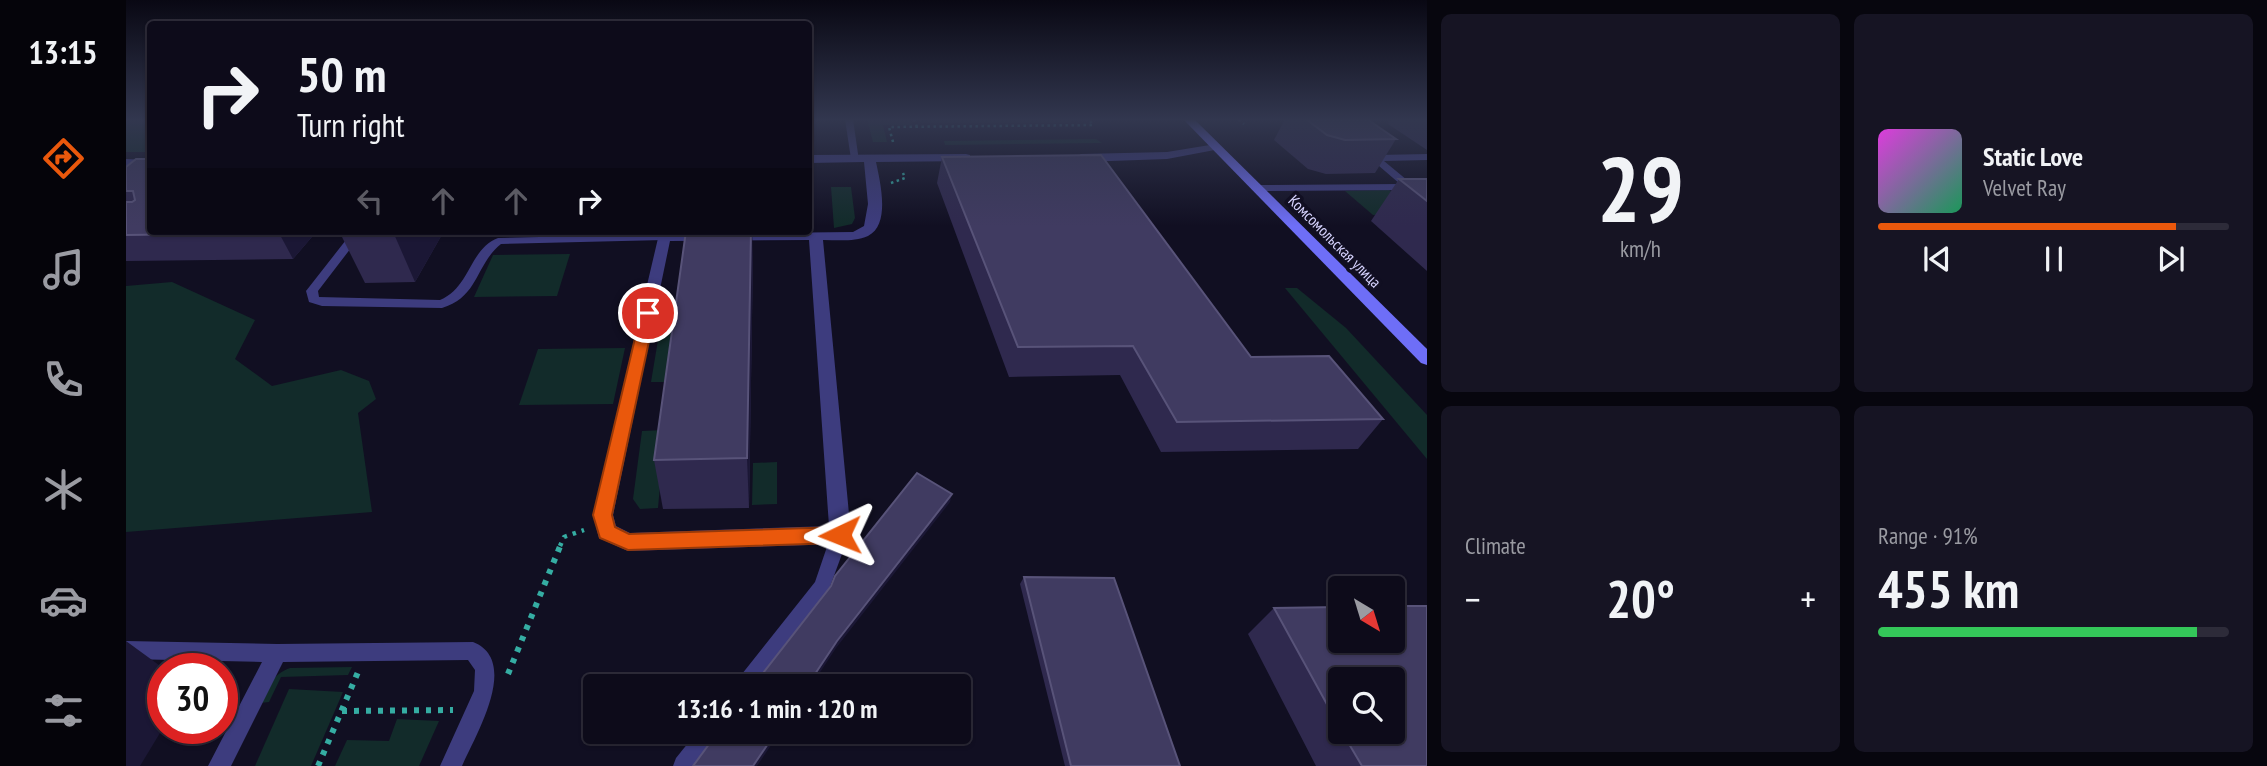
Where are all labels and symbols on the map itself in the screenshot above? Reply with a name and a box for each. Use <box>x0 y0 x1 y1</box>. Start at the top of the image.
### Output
street label: Комсомольская улица <box>1284 190 1386 292</box>
pin <box>618 283 678 343</box>
position arrow <box>803 498 877 572</box>
north arrow <box>1328 576 1405 653</box>
speed limit sign: 30 <box>147 653 238 744</box>

